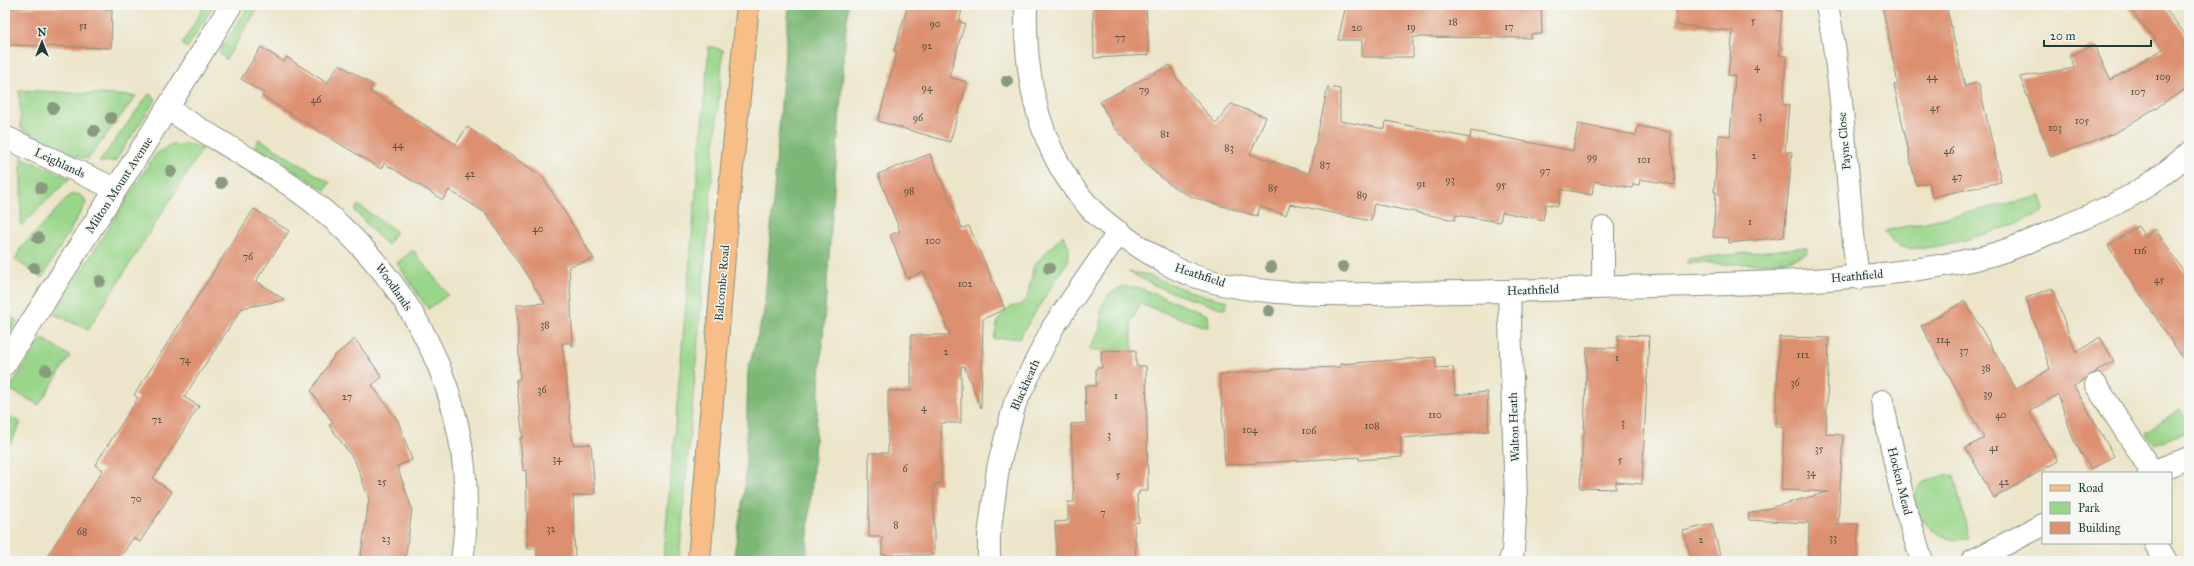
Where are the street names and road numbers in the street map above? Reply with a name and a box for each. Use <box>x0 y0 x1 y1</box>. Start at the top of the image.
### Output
street label: Payne Close <box>1834 111 1854 171</box>
street label: Milton Mount Avenue <box>83 134 155 236</box>
street label: Leighlands <box>32 145 88 182</box>
street label: Balcombe Road <box>712 244 732 322</box>
street label: Heathfield <box>1173 260 1227 290</box>
street label: Woodlands <box>373 261 415 313</box>
street label: Heathfield <box>1830 267 1884 285</box>
street label: Heathfield <box>1507 282 1559 298</box>
street label: Blackheath <box>1008 357 1043 413</box>
street label: Walton Heath <box>1506 392 1522 462</box>
street label: Hocken Mead <box>1885 446 1915 516</box>

